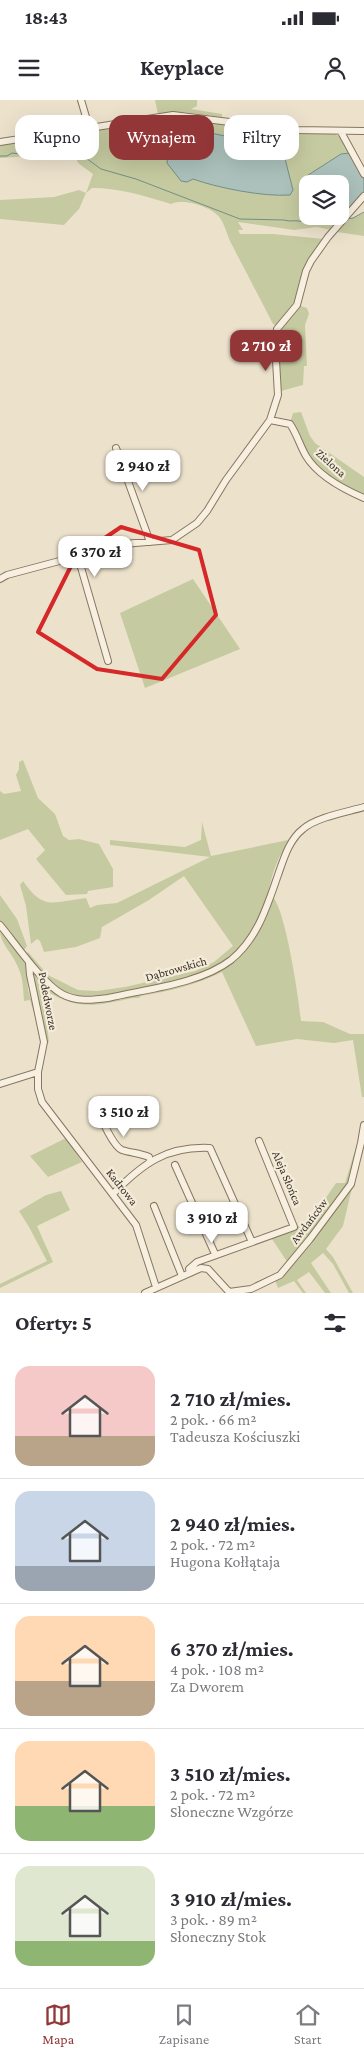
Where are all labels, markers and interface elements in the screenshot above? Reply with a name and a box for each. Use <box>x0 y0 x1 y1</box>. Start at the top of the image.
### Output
text: 18:43 <box>25 7 68 28</box>
icon: menu <box>15 54 43 82</box>
icon: person <box>321 54 349 82</box>
text: Keyplace <box>140 55 224 80</box>
chip: Kupno <box>15 115 99 160</box>
chip: Wynajem <box>109 115 214 160</box>
chip: Filtry <box>224 115 299 160</box>
map controls <box>299 175 349 225</box>
button: layers <box>299 175 349 225</box>
pin: 2 710 zł <box>214 330 318 372</box>
text: 2 710 zł <box>241 337 291 354</box>
street label: Zielona <box>313 446 349 480</box>
pin: 2 940 zł <box>91 450 195 492</box>
text: 2 940 zł <box>116 457 170 474</box>
pin: 6 370 zł <box>43 536 147 578</box>
text: 6 370 zł <box>69 543 121 560</box>
street label: Dąbrowskich <box>144 953 209 984</box>
street label: Podedworze <box>36 971 60 1031</box>
pin: 3 510 zł <box>72 1096 176 1138</box>
text: 3 510 zł <box>99 1103 149 1120</box>
street label: Aleja Słońca <box>269 1149 305 1208</box>
street label: Kadrowa <box>103 1166 141 1209</box>
street label: Awdańców <box>287 1195 331 1246</box>
pin: 3 910 zł <box>160 1202 264 1244</box>
text: 3 910 zł <box>187 1209 237 1226</box>
icon: filters <box>321 1309 349 1337</box>
text: Oferty: 5 <box>15 1311 92 1335</box>
icon: home <box>55 1386 115 1446</box>
text: 2 710 zł/mies. <box>170 1387 291 1411</box>
text: 2 pok. · 66 m² <box>170 1411 257 1428</box>
text: Tadeusza Kościuszki <box>170 1428 300 1445</box>
icon: home <box>55 1511 115 1571</box>
text: 2 940 zł/mies. <box>170 1512 295 1536</box>
text: 2 pok. · 72 m² <box>170 1536 255 1553</box>
text: Hugona Kołłątaja <box>170 1553 280 1570</box>
icon: home <box>55 1636 115 1696</box>
text: 6 370 zł/mies. <box>170 1637 294 1661</box>
text: 4 pok. · 108 m² <box>170 1661 264 1678</box>
text: Za Dworem <box>170 1678 244 1695</box>
icon: home <box>55 1761 115 1821</box>
text: 3 510 zł/mies. <box>170 1762 291 1786</box>
text: 2 pok. · 72 m² <box>170 1786 255 1803</box>
text: Słoneczne Wzgórze <box>170 1803 293 1820</box>
icon: home <box>55 1886 115 1946</box>
text: 3 910 zł/mies. <box>170 1887 292 1911</box>
text: 3 pok. · 89 m² <box>170 1911 257 1928</box>
text: Słoneczny Stok <box>170 1928 266 1945</box>
tab: Mapa <box>42 2001 74 2047</box>
tab: Zapisane <box>159 2001 209 2047</box>
tab: Start <box>294 2001 322 2047</box>

